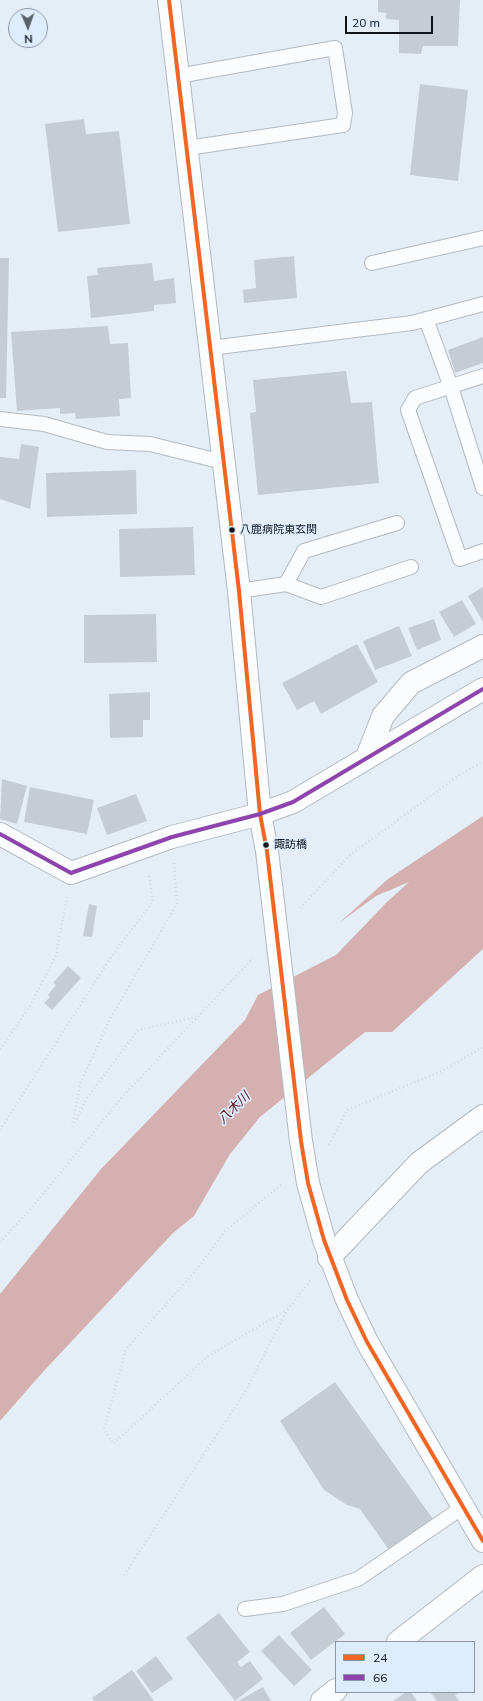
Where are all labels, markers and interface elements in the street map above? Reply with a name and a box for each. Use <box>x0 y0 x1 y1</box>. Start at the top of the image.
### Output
north arrow <box>8 8 48 48</box>
scale bar <box>347 8 435 34</box>
text: 20 m <box>352 15 380 30</box>
text: N <box>24 32 33 46</box>
place label: 八鹿病院東玄関 <box>240 523 317 537</box>
marker: 八鹿病院東玄関 <box>227 525 237 535</box>
place label: 諏訪橋 <box>274 838 307 852</box>
marker: 諏訪橋 <box>261 840 271 850</box>
water label: 八木川 <box>215 1089 253 1127</box>
legend <box>335 1641 475 1693</box>
text: 24 <box>373 1650 387 1665</box>
text: 66 <box>373 1670 387 1685</box>

